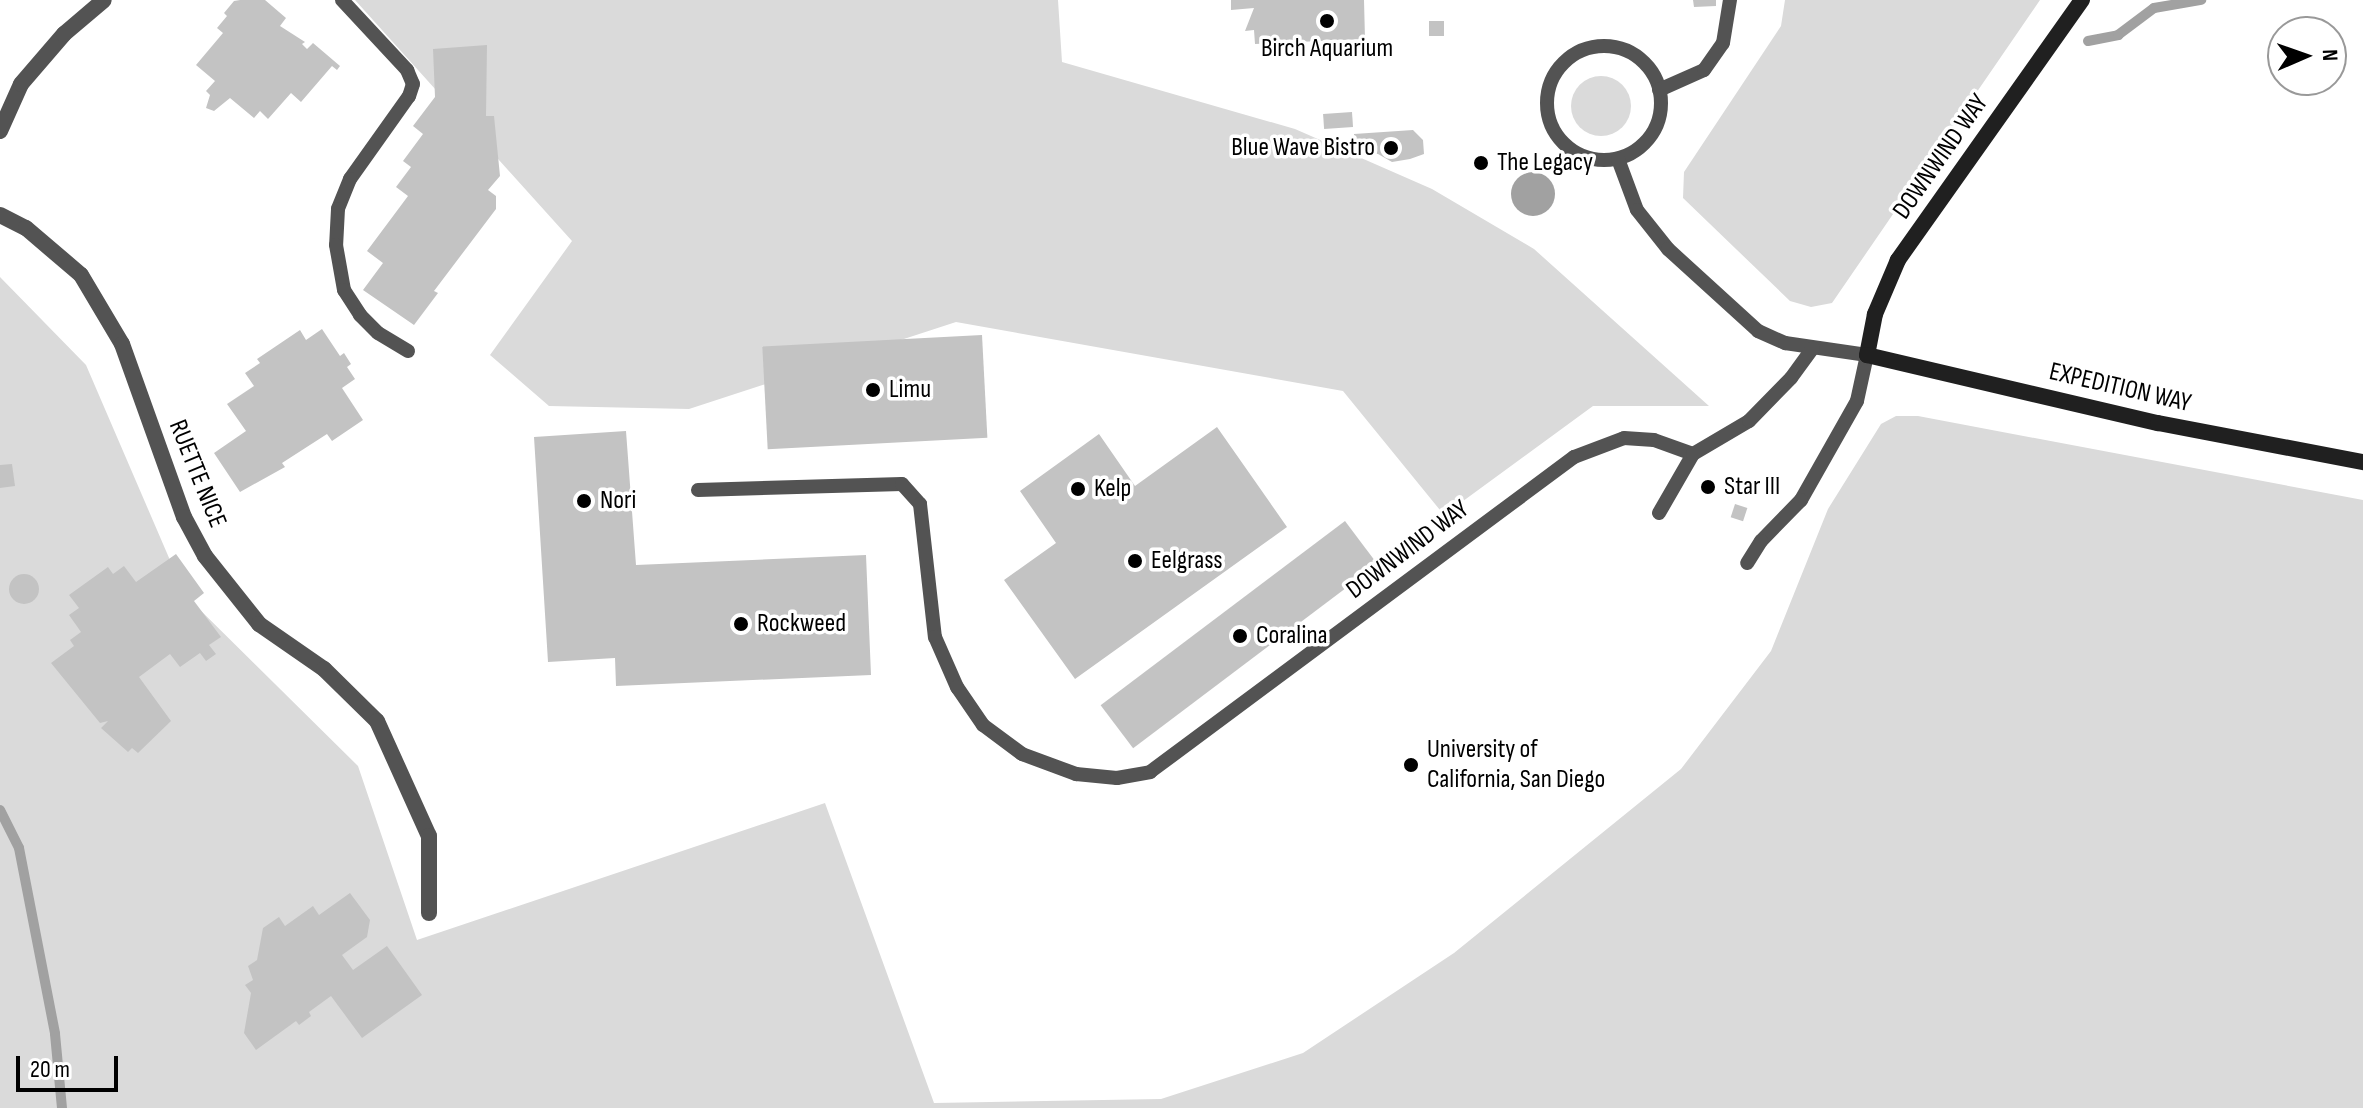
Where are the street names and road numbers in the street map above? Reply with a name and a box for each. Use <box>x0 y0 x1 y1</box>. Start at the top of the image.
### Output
street label: DOWNWIND WAY <box>1887 89 1995 225</box>
street label: EXPEDITION WAY <box>2046 357 2194 419</box>
street label: RUETTE NICE <box>161 416 233 532</box>
street label: DOWNWIND WAY <box>1341 494 1475 606</box>

